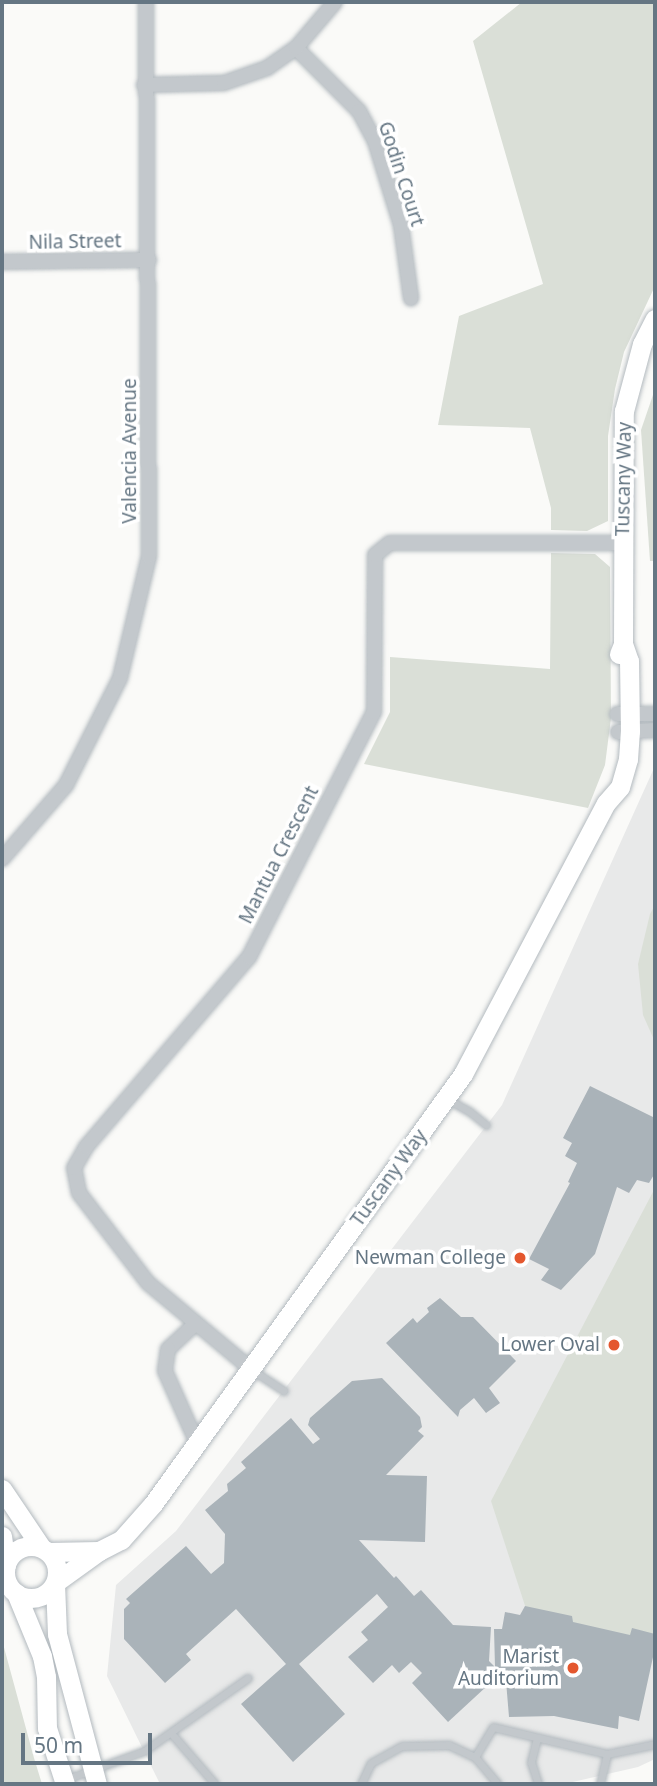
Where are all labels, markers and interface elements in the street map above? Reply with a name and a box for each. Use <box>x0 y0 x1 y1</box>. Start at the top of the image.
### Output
street label: Godin Court <box>373 119 429 229</box>
street label: Nila Street <box>28 230 122 254</box>
street label: Valencia Avenue <box>119 378 141 524</box>
street label: Tuscany Way <box>612 422 636 536</box>
street label: Mantua Crescent <box>234 782 324 928</box>
street label: Tuscany Way <box>346 1125 432 1231</box>
place label: Newman College <box>355 1247 506 1269</box>
marker: Newman College <box>512 1250 528 1266</box>
place label: Lower Oval <box>500 1334 600 1356</box>
marker: Lower Oval <box>606 1337 622 1353</box>
place label: Marist Auditorium <box>458 1646 559 1690</box>
marker: Marist Auditorium <box>565 1660 581 1676</box>
scale bar <box>24 1720 156 1764</box>
text: 50 m <box>34 1731 83 1759</box>

